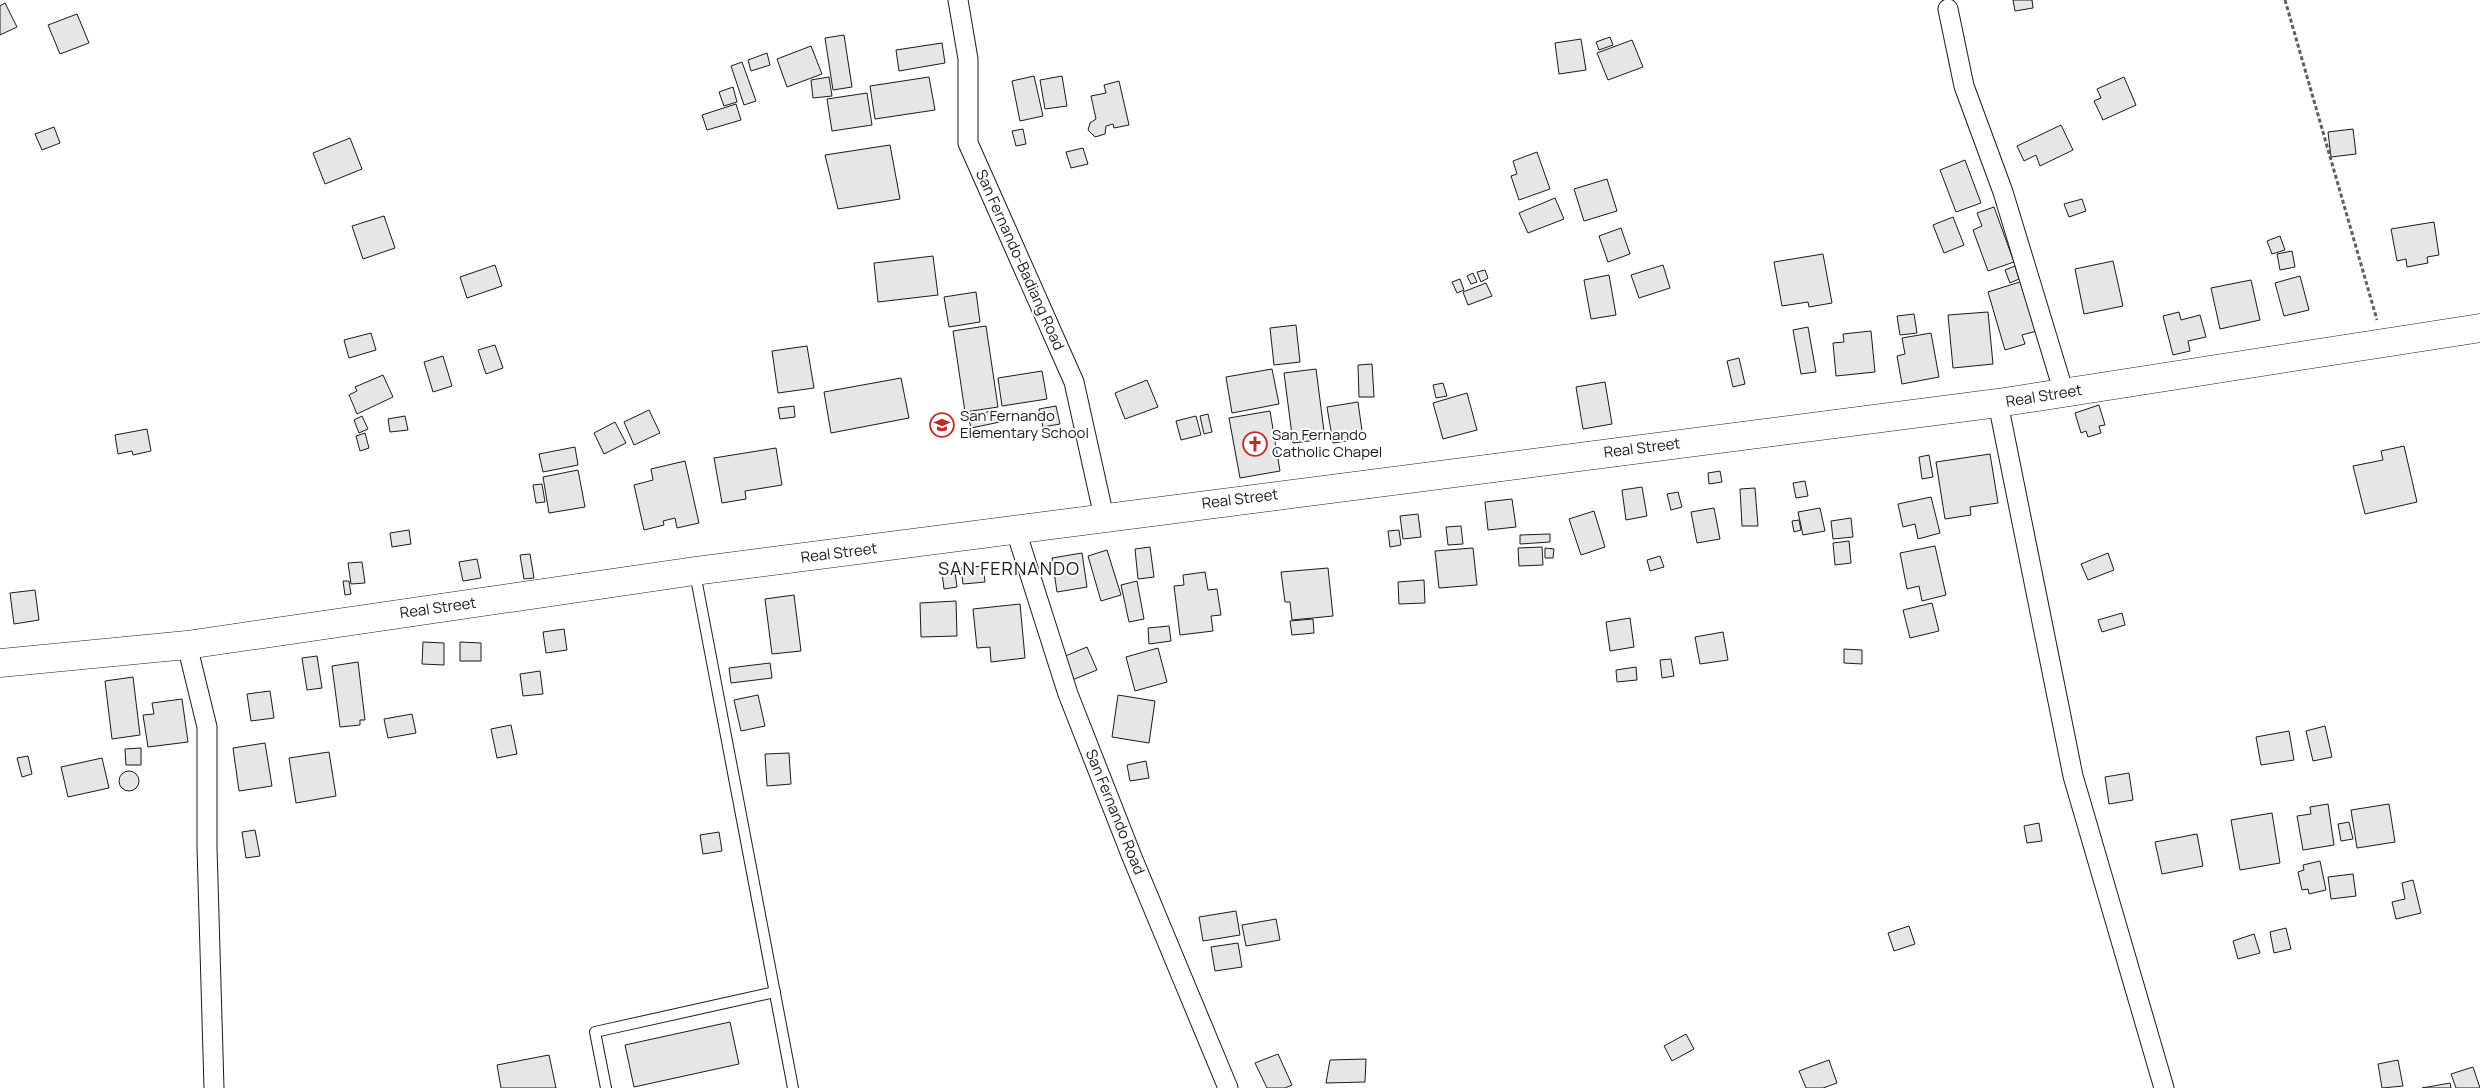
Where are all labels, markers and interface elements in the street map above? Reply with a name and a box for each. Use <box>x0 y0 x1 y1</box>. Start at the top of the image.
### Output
street label: San Fernando-Badiang Road <box>971 166 1070 353</box>
street label: Real Street <box>2004 379 2084 412</box>
place label: San Fernando Elementary School <box>960 405 1089 443</box>
school or university icon: San Fernando Elementary School <box>929 412 955 438</box>
place label: San Fernando Catholic Chapel <box>1272 424 1382 462</box>
church icon: San Fernando Catholic Chapel <box>1242 431 1268 457</box>
street label: Real Street <box>1602 432 1681 463</box>
street label: Real Street <box>1200 483 1279 514</box>
street label: Real Street <box>799 537 878 568</box>
district label: SAN FERNANDO <box>938 556 1080 580</box>
street label: Real Street <box>398 592 478 623</box>
street label: San Fernando Road <box>1081 746 1150 878</box>

